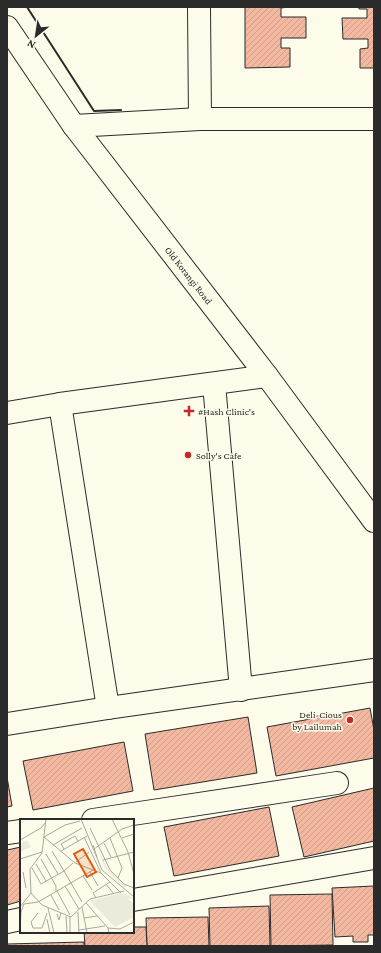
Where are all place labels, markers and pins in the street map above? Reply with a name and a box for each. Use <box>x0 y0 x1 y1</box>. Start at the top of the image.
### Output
marker: #Hash Clinic's <box>183 405 195 417</box>
place label: #Hash Clinic's <box>198 406 255 417</box>
marker: Solly's Cafe <box>183 450 193 460</box>
place label: Solly's Cafe <box>196 450 242 461</box>
place label: Deli-Cious by Lailumah <box>292 709 343 732</box>
marker: Deli-Cious by Lailumah <box>345 715 355 725</box>

